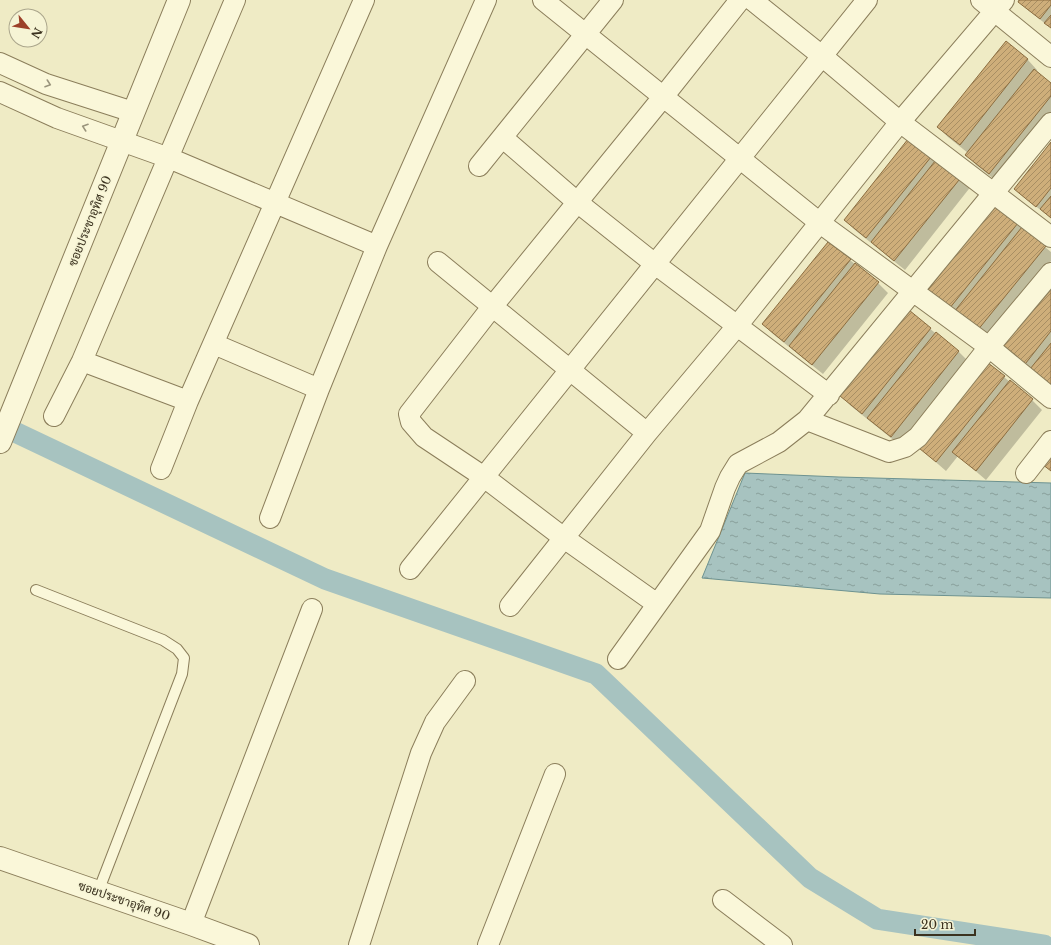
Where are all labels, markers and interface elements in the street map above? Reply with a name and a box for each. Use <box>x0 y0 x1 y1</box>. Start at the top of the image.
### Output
north arrow <box>8 8 48 48</box>
text: N <box>28 25 45 42</box>
one-way arrow <box>45 80 52 88</box>
one-way arrow <box>81 124 88 132</box>
street label: ซอยประชาอุทิศ 90 <box>65 173 116 269</box>
street label: ซอยประชาอุทิศ 90 <box>76 878 172 925</box>
scale bar <box>915 911 975 937</box>
text: 20 m <box>921 917 953 932</box>

